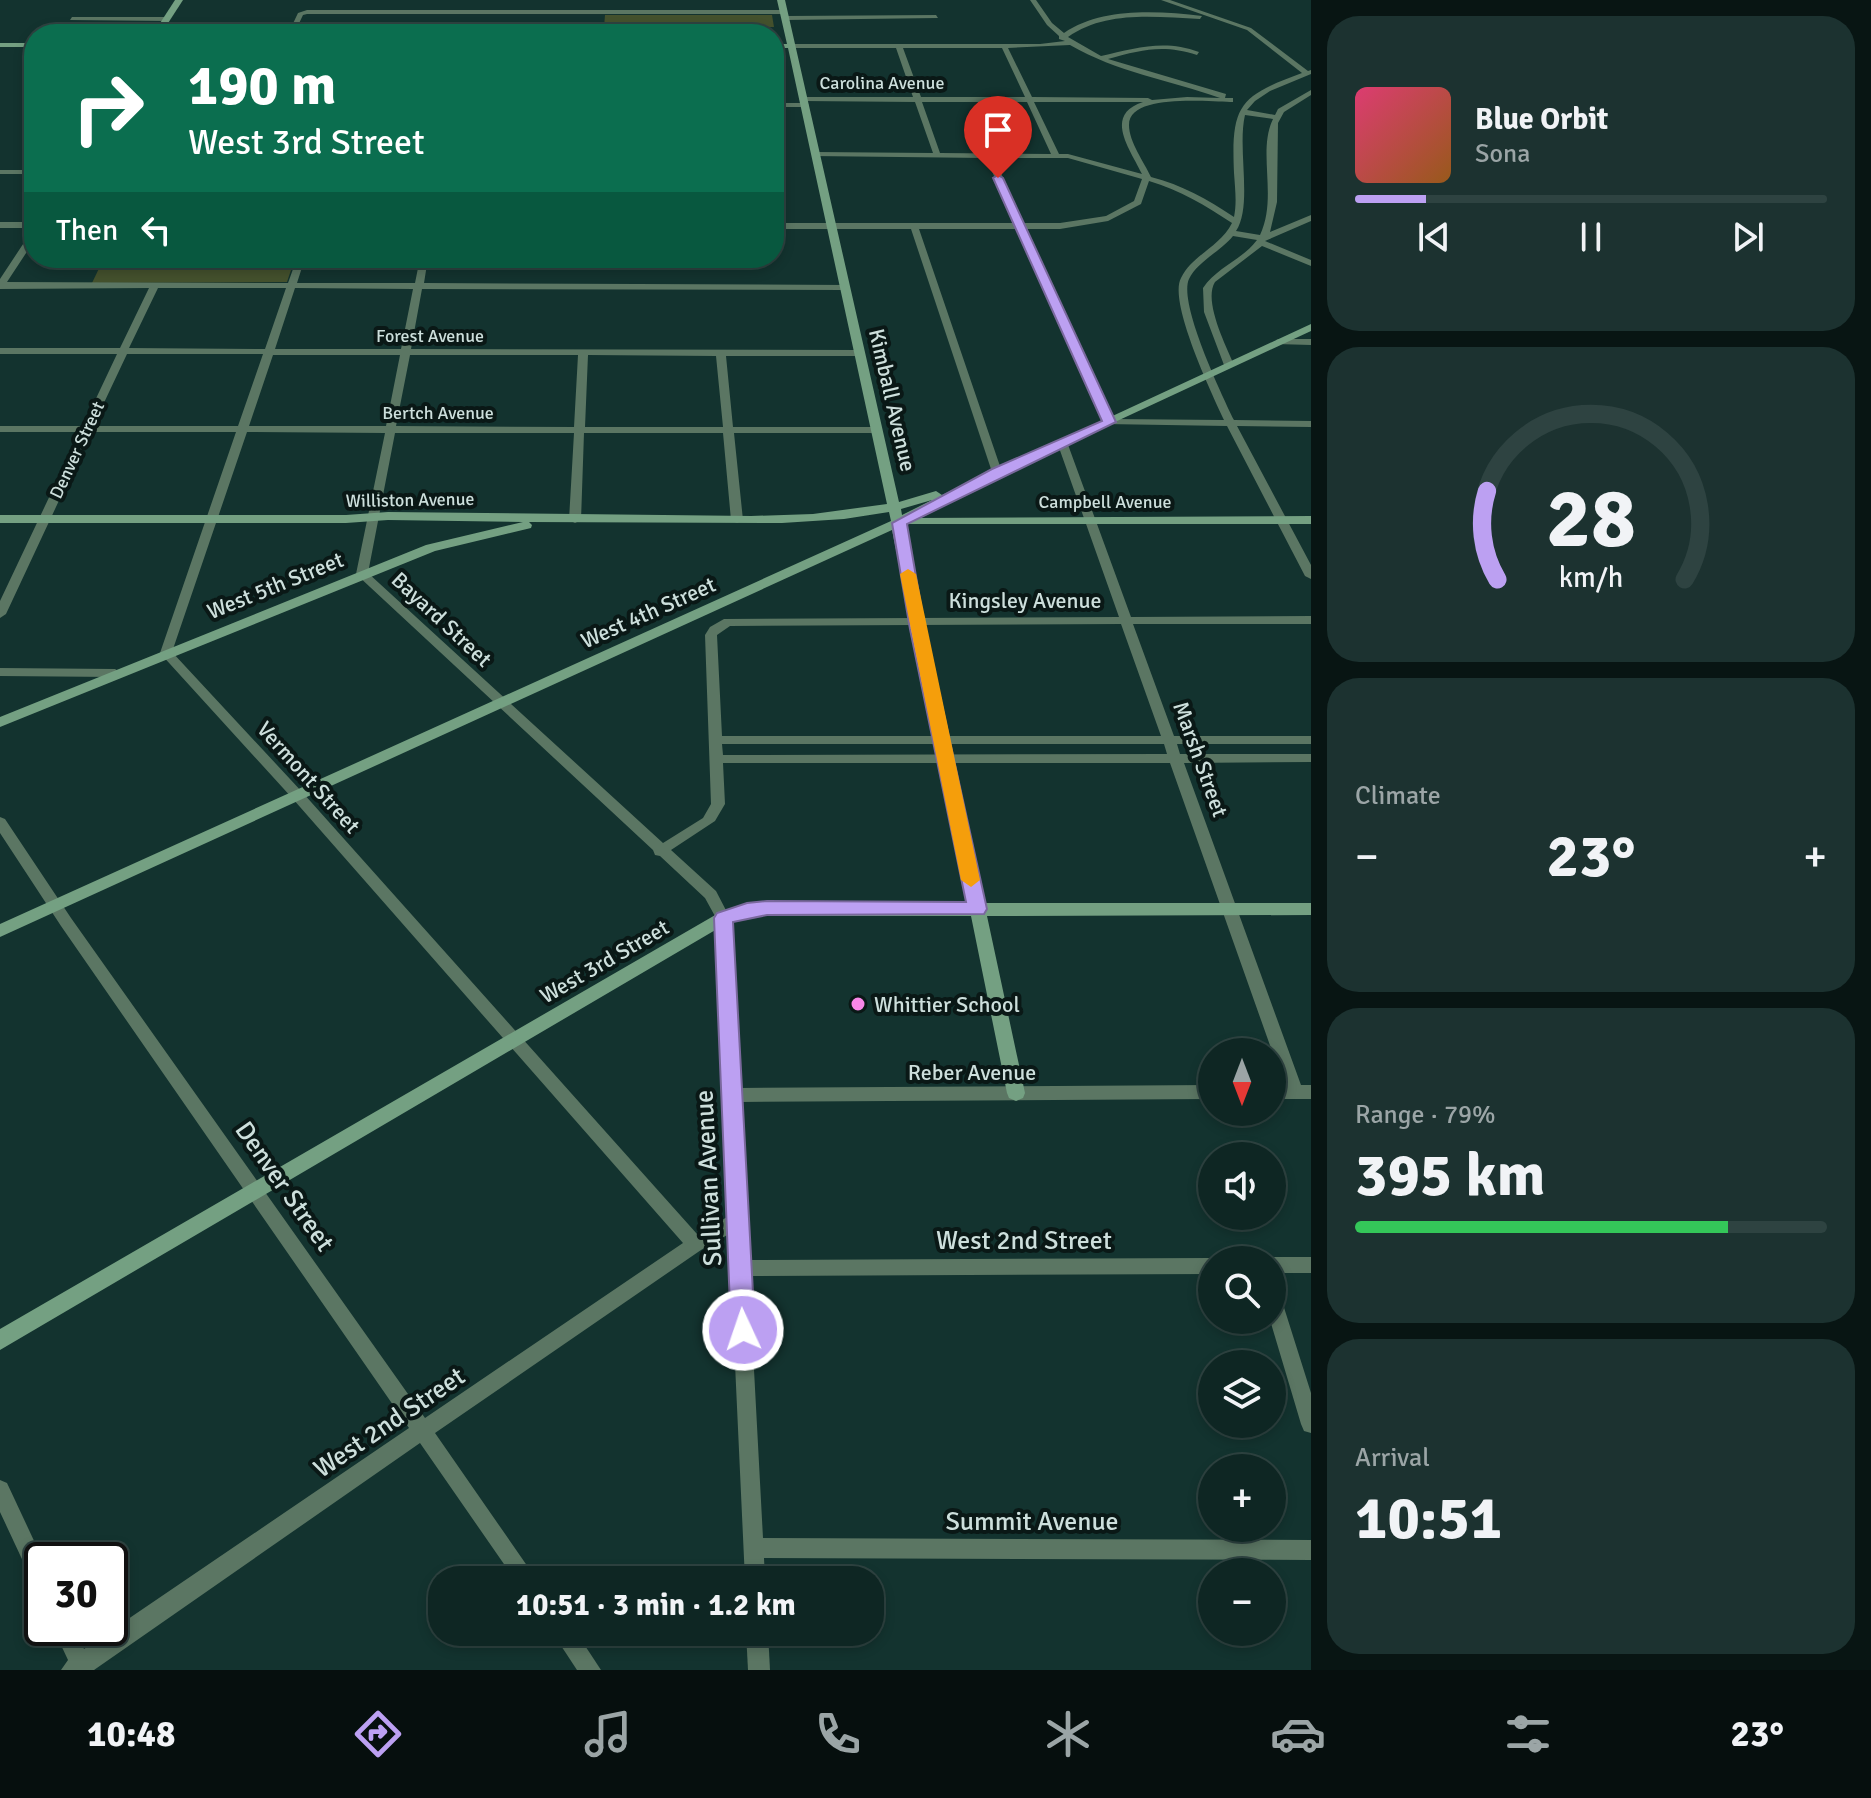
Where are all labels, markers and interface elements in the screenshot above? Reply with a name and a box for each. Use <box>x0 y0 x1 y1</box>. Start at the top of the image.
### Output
text: 190 m <box>188 51 336 120</box>
icon: right <box>56 56 160 160</box>
street label: Carolina Avenue <box>820 72 944 94</box>
pin <box>964 96 1032 178</box>
text: Blue Orbit <box>1475 101 1608 138</box>
icon: arrive <box>976 108 1020 152</box>
text: West 3rd Street <box>188 120 425 165</box>
text: Sona <box>1475 138 1530 170</box>
icon: left <box>134 208 178 252</box>
text: Then <box>56 212 118 249</box>
icon: previous <box>1412 215 1456 259</box>
icon: pause <box>1569 215 1613 259</box>
icon: next <box>1726 215 1770 259</box>
street label: Forest Avenue <box>376 325 484 347</box>
street label: Kimball Avenue <box>863 326 922 474</box>
street label: Denver Street <box>45 398 109 502</box>
street label: Bertch Avenue <box>382 402 494 424</box>
text: 28 <box>1546 468 1636 570</box>
street label: Williston Avenue <box>345 488 475 512</box>
street label: Campbell Avenue <box>1039 491 1171 513</box>
street label: West 5th Street <box>203 546 348 625</box>
text: km/h <box>1559 560 1623 595</box>
street label: Bayard Street <box>386 566 498 673</box>
street label: West 4th Street <box>577 571 720 654</box>
street label: Kingsley Avenue <box>948 587 1102 614</box>
street label: Marsh Street <box>1167 698 1234 821</box>
street label: Vermont Street <box>251 716 366 839</box>
text: Climate <box>1355 780 1441 812</box>
text: 23° <box>1547 820 1635 894</box>
text: − <box>1355 830 1379 884</box>
text: + <box>1803 830 1827 884</box>
street label: West 3rd Street <box>535 913 674 1009</box>
place label: Whittier School <box>874 991 1020 1018</box>
marker: Whittier School <box>849 995 867 1013</box>
north arrow <box>1198 1038 1286 1126</box>
map controls <box>1198 1038 1286 1646</box>
street label: Reber Avenue <box>908 1059 1036 1086</box>
street label: Sullivan Avenue <box>688 1089 730 1267</box>
text: Range · 79% <box>1355 1099 1496 1131</box>
street label: Denver Street <box>228 1115 341 1258</box>
text: 395 km <box>1355 1139 1545 1213</box>
button: sound <box>1198 1142 1286 1230</box>
street label: West 2nd Street <box>936 1225 1112 1257</box>
button: search <box>1198 1246 1286 1334</box>
position arrow <box>701 1288 785 1372</box>
button: layers <box>1198 1350 1286 1438</box>
street label: West 2nd Street <box>308 1360 471 1485</box>
text: Arrival <box>1355 1442 1430 1474</box>
button: + <box>1198 1454 1286 1542</box>
text: 10:51 <box>1355 1482 1502 1556</box>
street label: Summit Avenue <box>945 1506 1119 1538</box>
speed limit sign: 30 <box>24 1542 128 1646</box>
button: − <box>1198 1558 1286 1646</box>
text: 10:51 · 3 min · 1.2 km <box>516 1587 796 1624</box>
icon: directions <box>350 1706 406 1762</box>
icon: music <box>580 1706 636 1762</box>
icon: phone <box>810 1706 866 1762</box>
icon: climate <box>1040 1706 1096 1762</box>
icon: car <box>1270 1706 1326 1762</box>
icon: filters <box>1500 1706 1556 1762</box>
text: 10:48 <box>87 1712 175 1757</box>
text: 23° <box>1731 1712 1784 1757</box>

